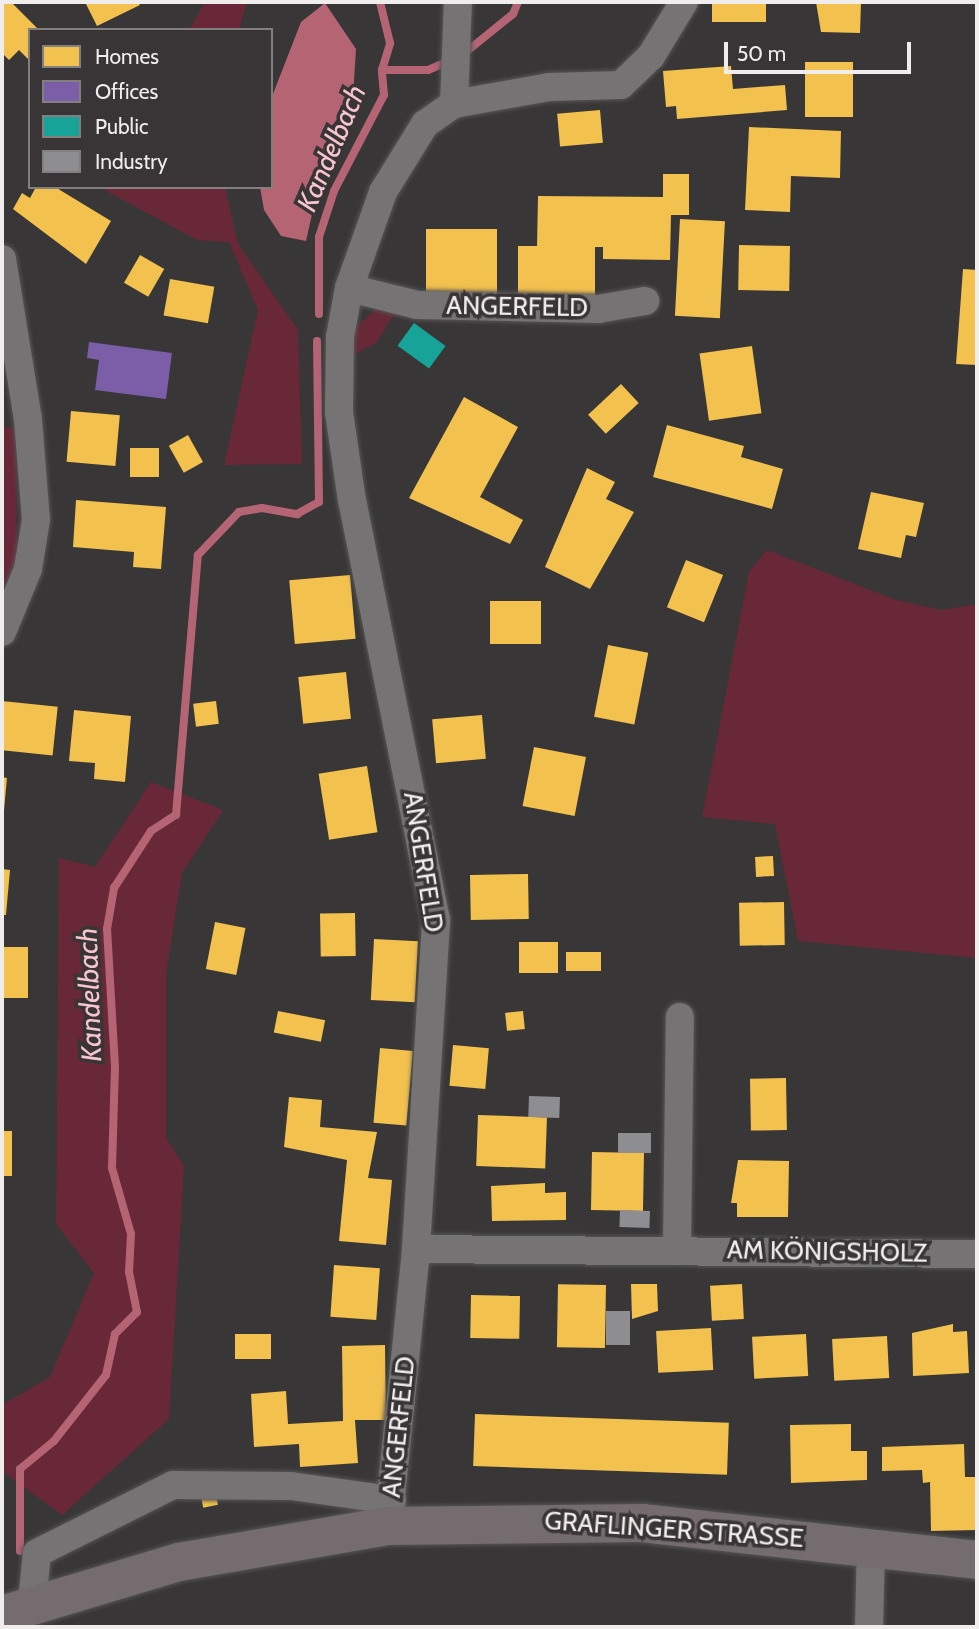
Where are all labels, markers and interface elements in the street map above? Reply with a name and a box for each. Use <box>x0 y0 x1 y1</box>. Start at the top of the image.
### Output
legend <box>28 28 273 189</box>
scale bar <box>727 28 914 72</box>
text: 50 m <box>737 41 786 66</box>
text: Homes <box>95 44 159 69</box>
text: Offices <box>95 79 158 104</box>
water label: Kandelbach <box>289 80 373 216</box>
text: Public <box>95 114 149 139</box>
text: Industry <box>95 149 168 174</box>
street label: ANGERFELD <box>446 290 588 324</box>
street label: ANGERFELD <box>397 790 449 934</box>
water label: Kandelbach <box>70 927 108 1063</box>
street label: AM KÖNIGSHOLZ <box>727 1235 927 1269</box>
street label: ANGERFELD <box>376 1355 422 1499</box>
street label: GRAFLINGER STRASSE <box>543 1505 805 1555</box>

